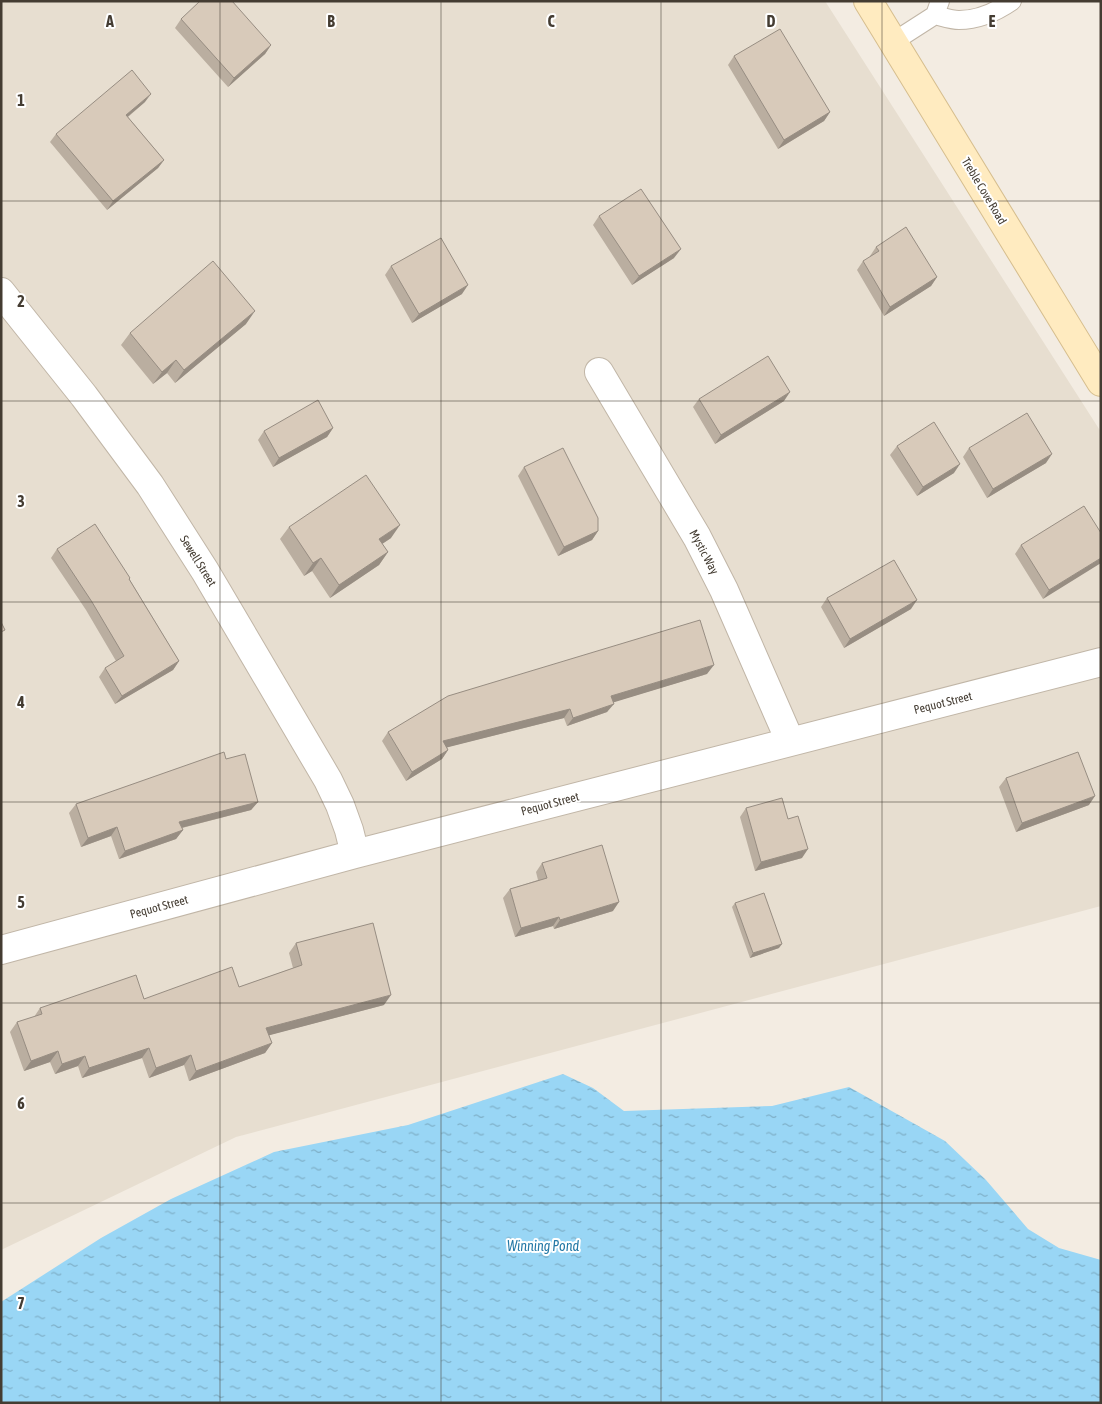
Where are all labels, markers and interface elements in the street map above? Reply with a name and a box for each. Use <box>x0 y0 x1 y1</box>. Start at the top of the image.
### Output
text: A <box>105 12 114 30</box>
text: B <box>327 12 335 30</box>
text: C <box>547 12 555 30</box>
text: D <box>767 12 776 30</box>
text: E <box>989 12 996 30</box>
text: 1 <box>17 91 25 109</box>
street label: Treble Cove Road <box>959 155 1009 227</box>
text: 2 <box>17 292 25 310</box>
text: 3 <box>17 492 25 510</box>
street label: Mystic Way <box>686 527 722 577</box>
street label: Sewell Street <box>177 533 219 589</box>
street label: Pequot Street <box>912 689 974 717</box>
text: 4 <box>16 693 25 711</box>
street label: Pequot Street <box>519 789 581 818</box>
street label: Pequot Street <box>128 892 190 921</box>
text: 5 <box>17 893 25 911</box>
text: 6 <box>17 1094 25 1112</box>
water label: Winning Pond <box>507 1238 579 1254</box>
text: 7 <box>17 1294 25 1312</box>

